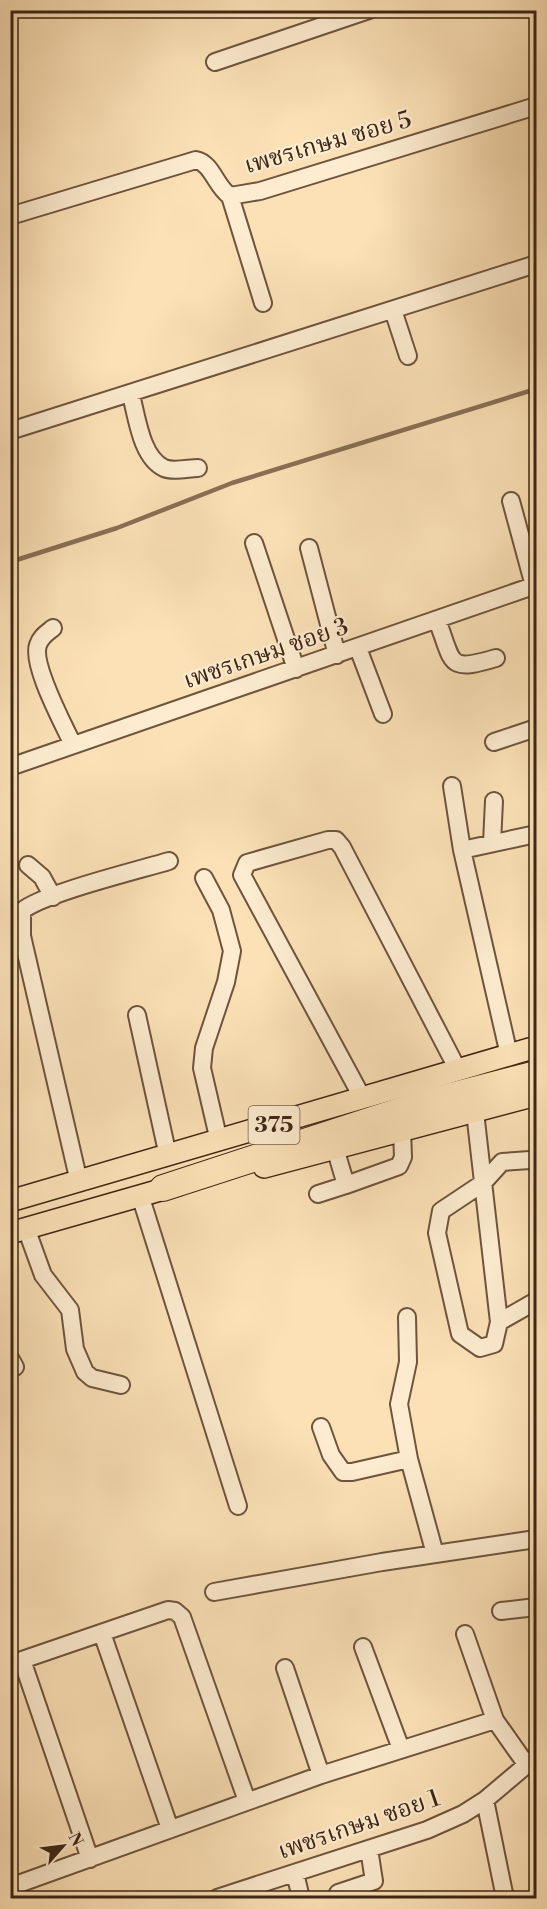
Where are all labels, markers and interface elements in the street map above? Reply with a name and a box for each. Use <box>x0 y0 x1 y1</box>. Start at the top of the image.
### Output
street label: เพชรเกษม ซอย 5 <box>241 105 415 181</box>
street label: เพชรเกษม ซอย 3 <box>180 612 352 696</box>
road number: 375 <box>248 1106 300 1144</box>
street label: เพชรเกษม ซอย 1 <box>274 1783 445 1867</box>
north arrow <box>33 1816 93 1876</box>
text: N <box>64 1829 87 1850</box>

